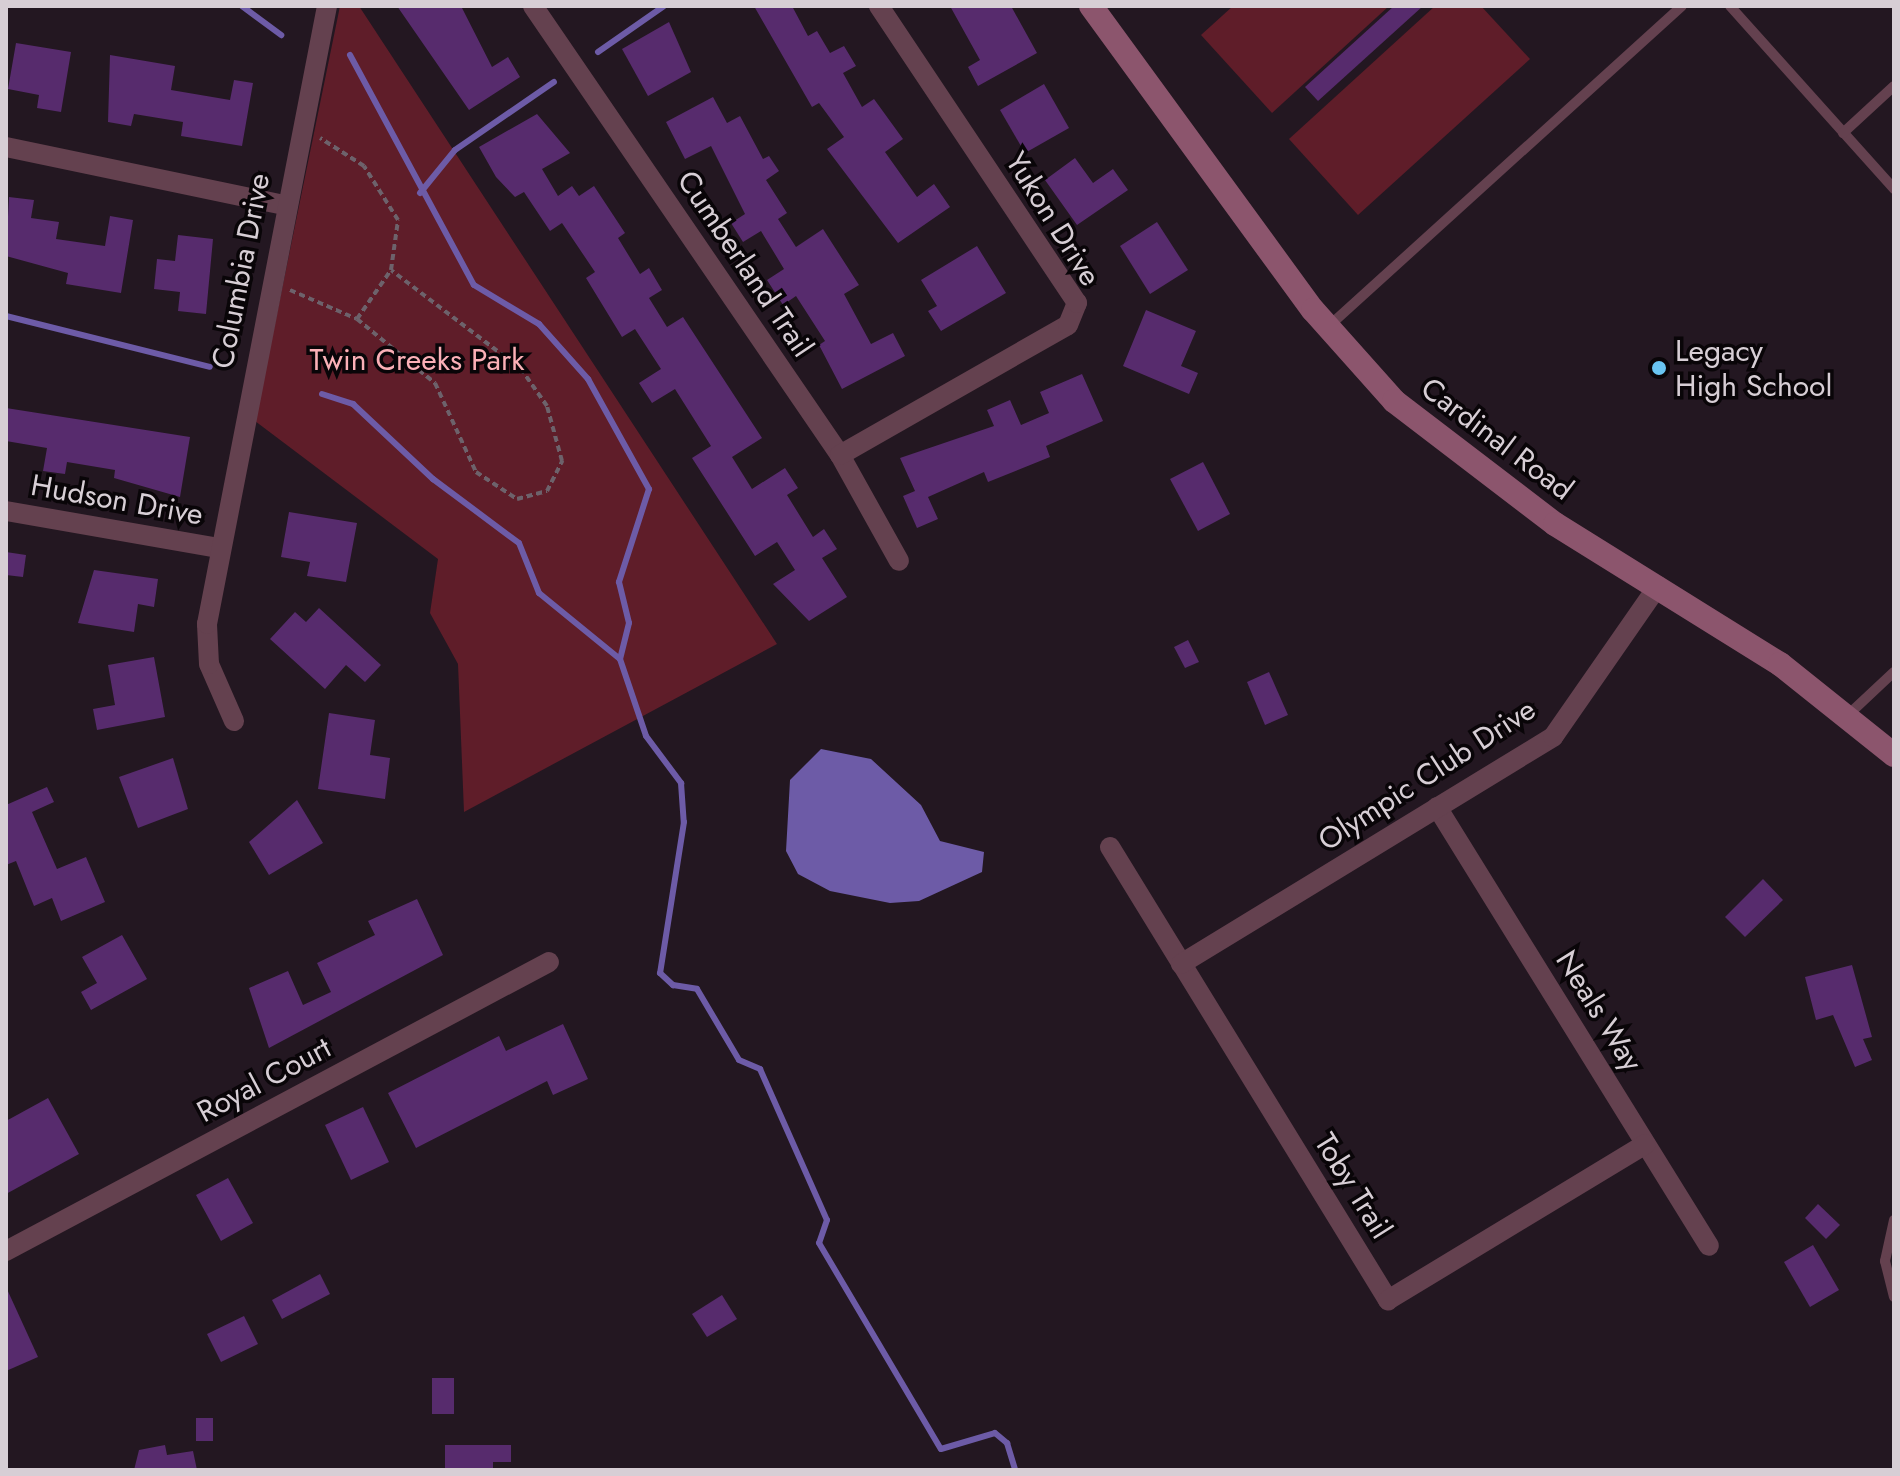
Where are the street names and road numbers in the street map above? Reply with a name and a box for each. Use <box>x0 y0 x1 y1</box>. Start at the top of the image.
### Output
street label: Yukon Drive <box>998 146 1108 292</box>
street label: Cumberland Trail <box>669 164 821 364</box>
street label: Columbia Drive <box>204 170 278 372</box>
street label: Cardinal Road <box>1414 370 1580 508</box>
street label: Hudson Drive <box>28 467 206 533</box>
street label: Olympic Club Drive <box>1312 691 1542 859</box>
street label: Neals Way <box>1548 944 1650 1078</box>
street label: Royal Court <box>191 1030 337 1130</box>
street label: Toby Trail <box>1307 1127 1399 1245</box>

